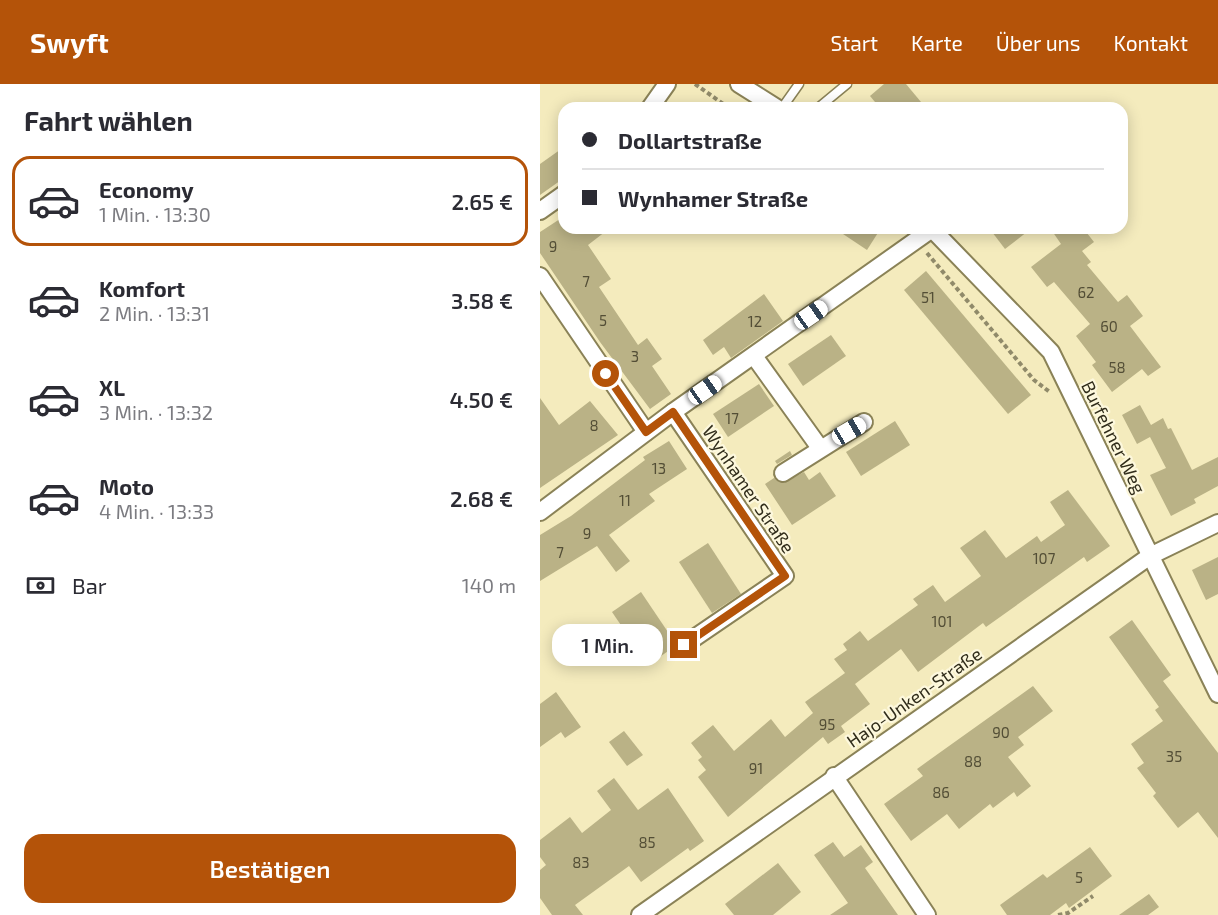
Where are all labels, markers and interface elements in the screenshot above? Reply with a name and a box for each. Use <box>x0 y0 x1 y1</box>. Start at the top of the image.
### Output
text: Swyft <box>30 25 109 59</box>
text: Start <box>831 30 878 55</box>
text: Karte <box>911 30 963 55</box>
text: Über uns <box>996 30 1081 55</box>
text: Kontakt <box>1114 30 1188 55</box>
text: Fahrt wählen <box>24 104 193 136</box>
text: Dollartstraße <box>618 127 762 153</box>
icon: car <box>27 174 81 228</box>
text: Economy <box>99 176 194 202</box>
text: Wynhamer Straße <box>618 185 808 211</box>
text: 2.65 € <box>451 188 513 214</box>
text: 1 Min. · 13:30 <box>99 202 211 226</box>
house number: 9 <box>549 237 557 255</box>
house number: 7 <box>582 272 590 290</box>
icon: car <box>27 273 81 327</box>
text: Komfort <box>99 275 185 301</box>
house number: 62 <box>1077 283 1095 301</box>
text: 3.58 € <box>451 287 513 313</box>
house number: 51 <box>921 288 935 306</box>
car <box>791 297 831 333</box>
text: 2 Min. · 13:31 <box>99 301 210 325</box>
house number: 5 <box>599 311 607 329</box>
house number: 12 <box>748 312 762 330</box>
house number: 60 <box>1100 317 1118 335</box>
house number: 3 <box>631 347 639 365</box>
house number: 58 <box>1108 358 1126 376</box>
route start <box>592 360 619 387</box>
icon: car <box>27 372 81 426</box>
car <box>685 372 725 408</box>
text: XL <box>99 374 125 400</box>
street label: Burfehner Weg <box>1077 377 1151 497</box>
text: 4.50 € <box>449 386 513 412</box>
text: 3 Min. · 13:32 <box>99 400 213 424</box>
house number: 17 <box>725 409 739 427</box>
car <box>829 414 869 448</box>
house number: 8 <box>589 416 599 434</box>
street label: Wynhamer Straße <box>698 421 800 557</box>
house number: 13 <box>652 459 666 477</box>
icon: car <box>27 471 81 525</box>
text: Moto <box>99 473 154 499</box>
text: 2.68 € <box>450 485 513 511</box>
house number: 11 <box>619 491 631 509</box>
text: 4 Min. · 13:33 <box>99 499 214 523</box>
house number: 9 <box>583 524 591 542</box>
house number: 7 <box>556 543 564 561</box>
house number: 107 <box>1033 549 1056 567</box>
icon: cash <box>24 569 57 602</box>
text: Bar <box>72 572 107 598</box>
text: 140 m <box>462 573 516 597</box>
house number: 101 <box>932 612 953 630</box>
callout: 1 Min. <box>552 624 663 666</box>
route end <box>670 631 697 658</box>
text: 1 Min. <box>581 633 634 657</box>
street label: Hajo-Unken-Straße <box>842 642 986 752</box>
house number: 95 <box>819 715 835 733</box>
house number: 90 <box>992 723 1010 741</box>
house number: 35 <box>1166 747 1182 765</box>
house number: 88 <box>964 752 982 770</box>
house number: 91 <box>749 759 763 777</box>
house number: 86 <box>932 783 950 801</box>
house number: 85 <box>638 833 656 851</box>
button: Bestätigen <box>24 834 516 903</box>
house number: 83 <box>572 853 590 871</box>
house number: 5 <box>1075 868 1083 886</box>

